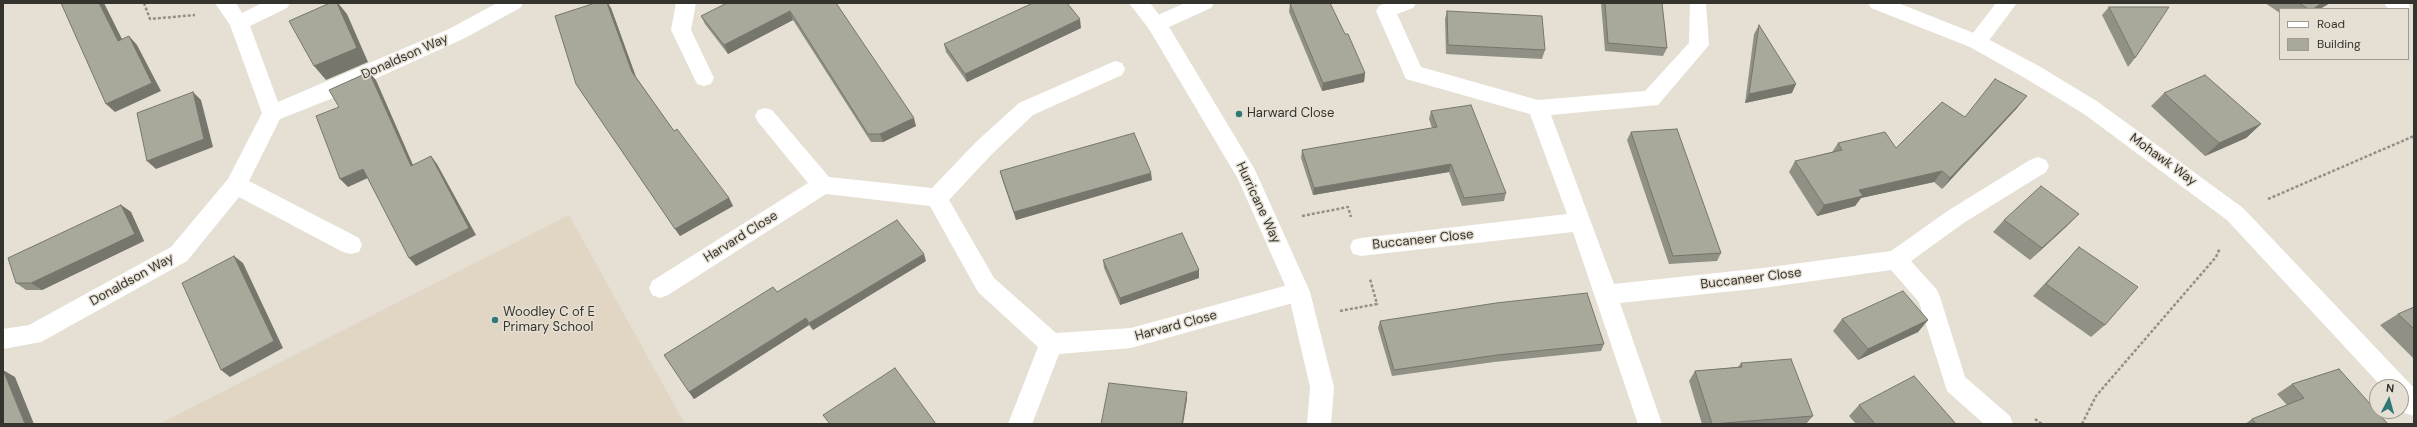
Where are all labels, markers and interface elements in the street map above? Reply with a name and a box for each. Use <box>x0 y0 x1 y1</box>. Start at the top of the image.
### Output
legend <box>2279 8 2409 60</box>
text: Road <box>2317 16 2345 32</box>
street label: Donaldson Way <box>359 31 451 83</box>
text: Building <box>2317 36 2361 52</box>
place label: Harward Close <box>1247 106 1335 122</box>
marker: Harward Close <box>1234 109 1244 119</box>
street label: Mohawk Way <box>2126 130 2200 190</box>
street label: Hurricane Way <box>1232 160 1284 246</box>
street label: Harvard Close <box>701 208 781 266</box>
street label: Buccaneer Close <box>1372 227 1474 253</box>
street label: Donaldson Way <box>87 251 177 309</box>
street label: Buccaneer Close <box>1700 265 1802 293</box>
place label: Woodley C of E Primary School <box>503 305 595 336</box>
street label: Harvard Close <box>1133 308 1219 344</box>
marker: Woodley C of E Primary School <box>490 315 500 325</box>
north arrow <box>2369 379 2409 419</box>
text: N <box>2385 381 2395 395</box>

